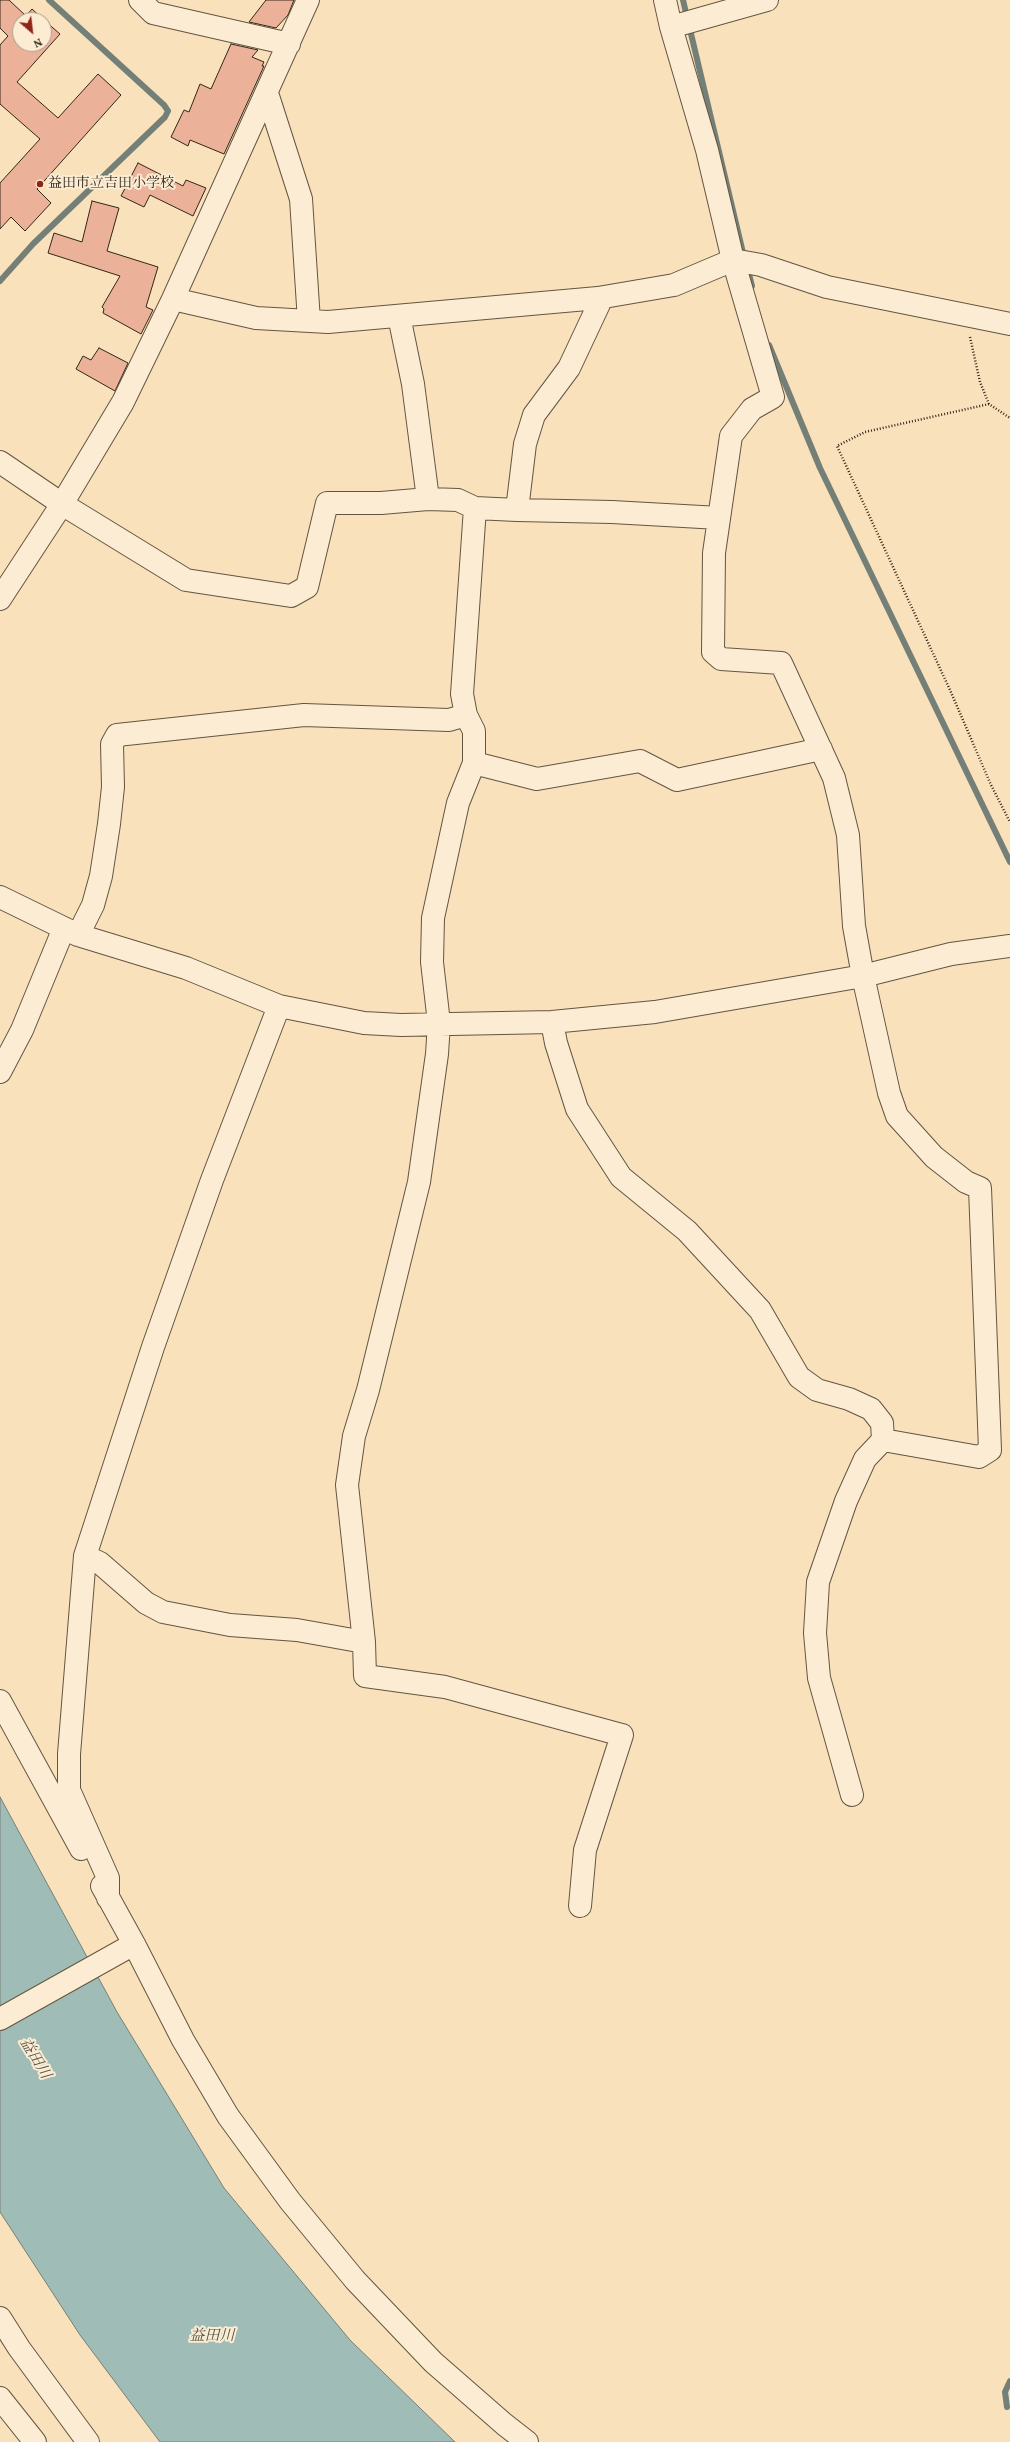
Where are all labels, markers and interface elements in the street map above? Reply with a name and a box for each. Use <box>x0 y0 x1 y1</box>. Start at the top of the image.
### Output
north arrow <box>12 12 52 52</box>
text: N <box>30 34 44 51</box>
place label: 益田市立吉田小学校 <box>48 176 174 192</box>
marker: 益田市立吉田小学校 <box>35 179 45 189</box>
water label: 益田川 <box>15 2035 53 2083</box>
water label: 益田川 <box>190 2328 234 2346</box>

